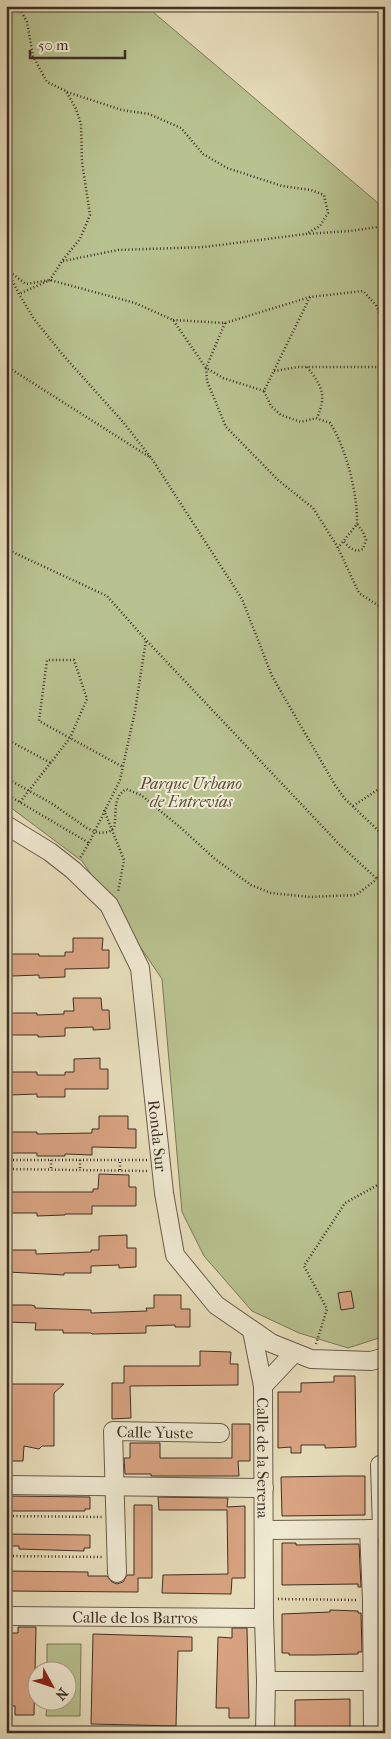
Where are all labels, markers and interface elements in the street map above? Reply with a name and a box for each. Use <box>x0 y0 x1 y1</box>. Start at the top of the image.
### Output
scale bar <box>30 28 125 60</box>
text: 50 m <box>38 36 69 54</box>
park label: Parque Urbano de Entrevías <box>139 774 242 811</box>
street label: Ronda Sur <box>145 1099 171 1173</box>
street label: Calle de la Serena <box>254 1397 273 1519</box>
street label: Calle Yuste <box>116 1422 194 1442</box>
street label: Calle de los Barros <box>72 1607 198 1627</box>
north arrow <box>28 1662 78 1712</box>
text: N <box>51 1685 72 1704</box>

